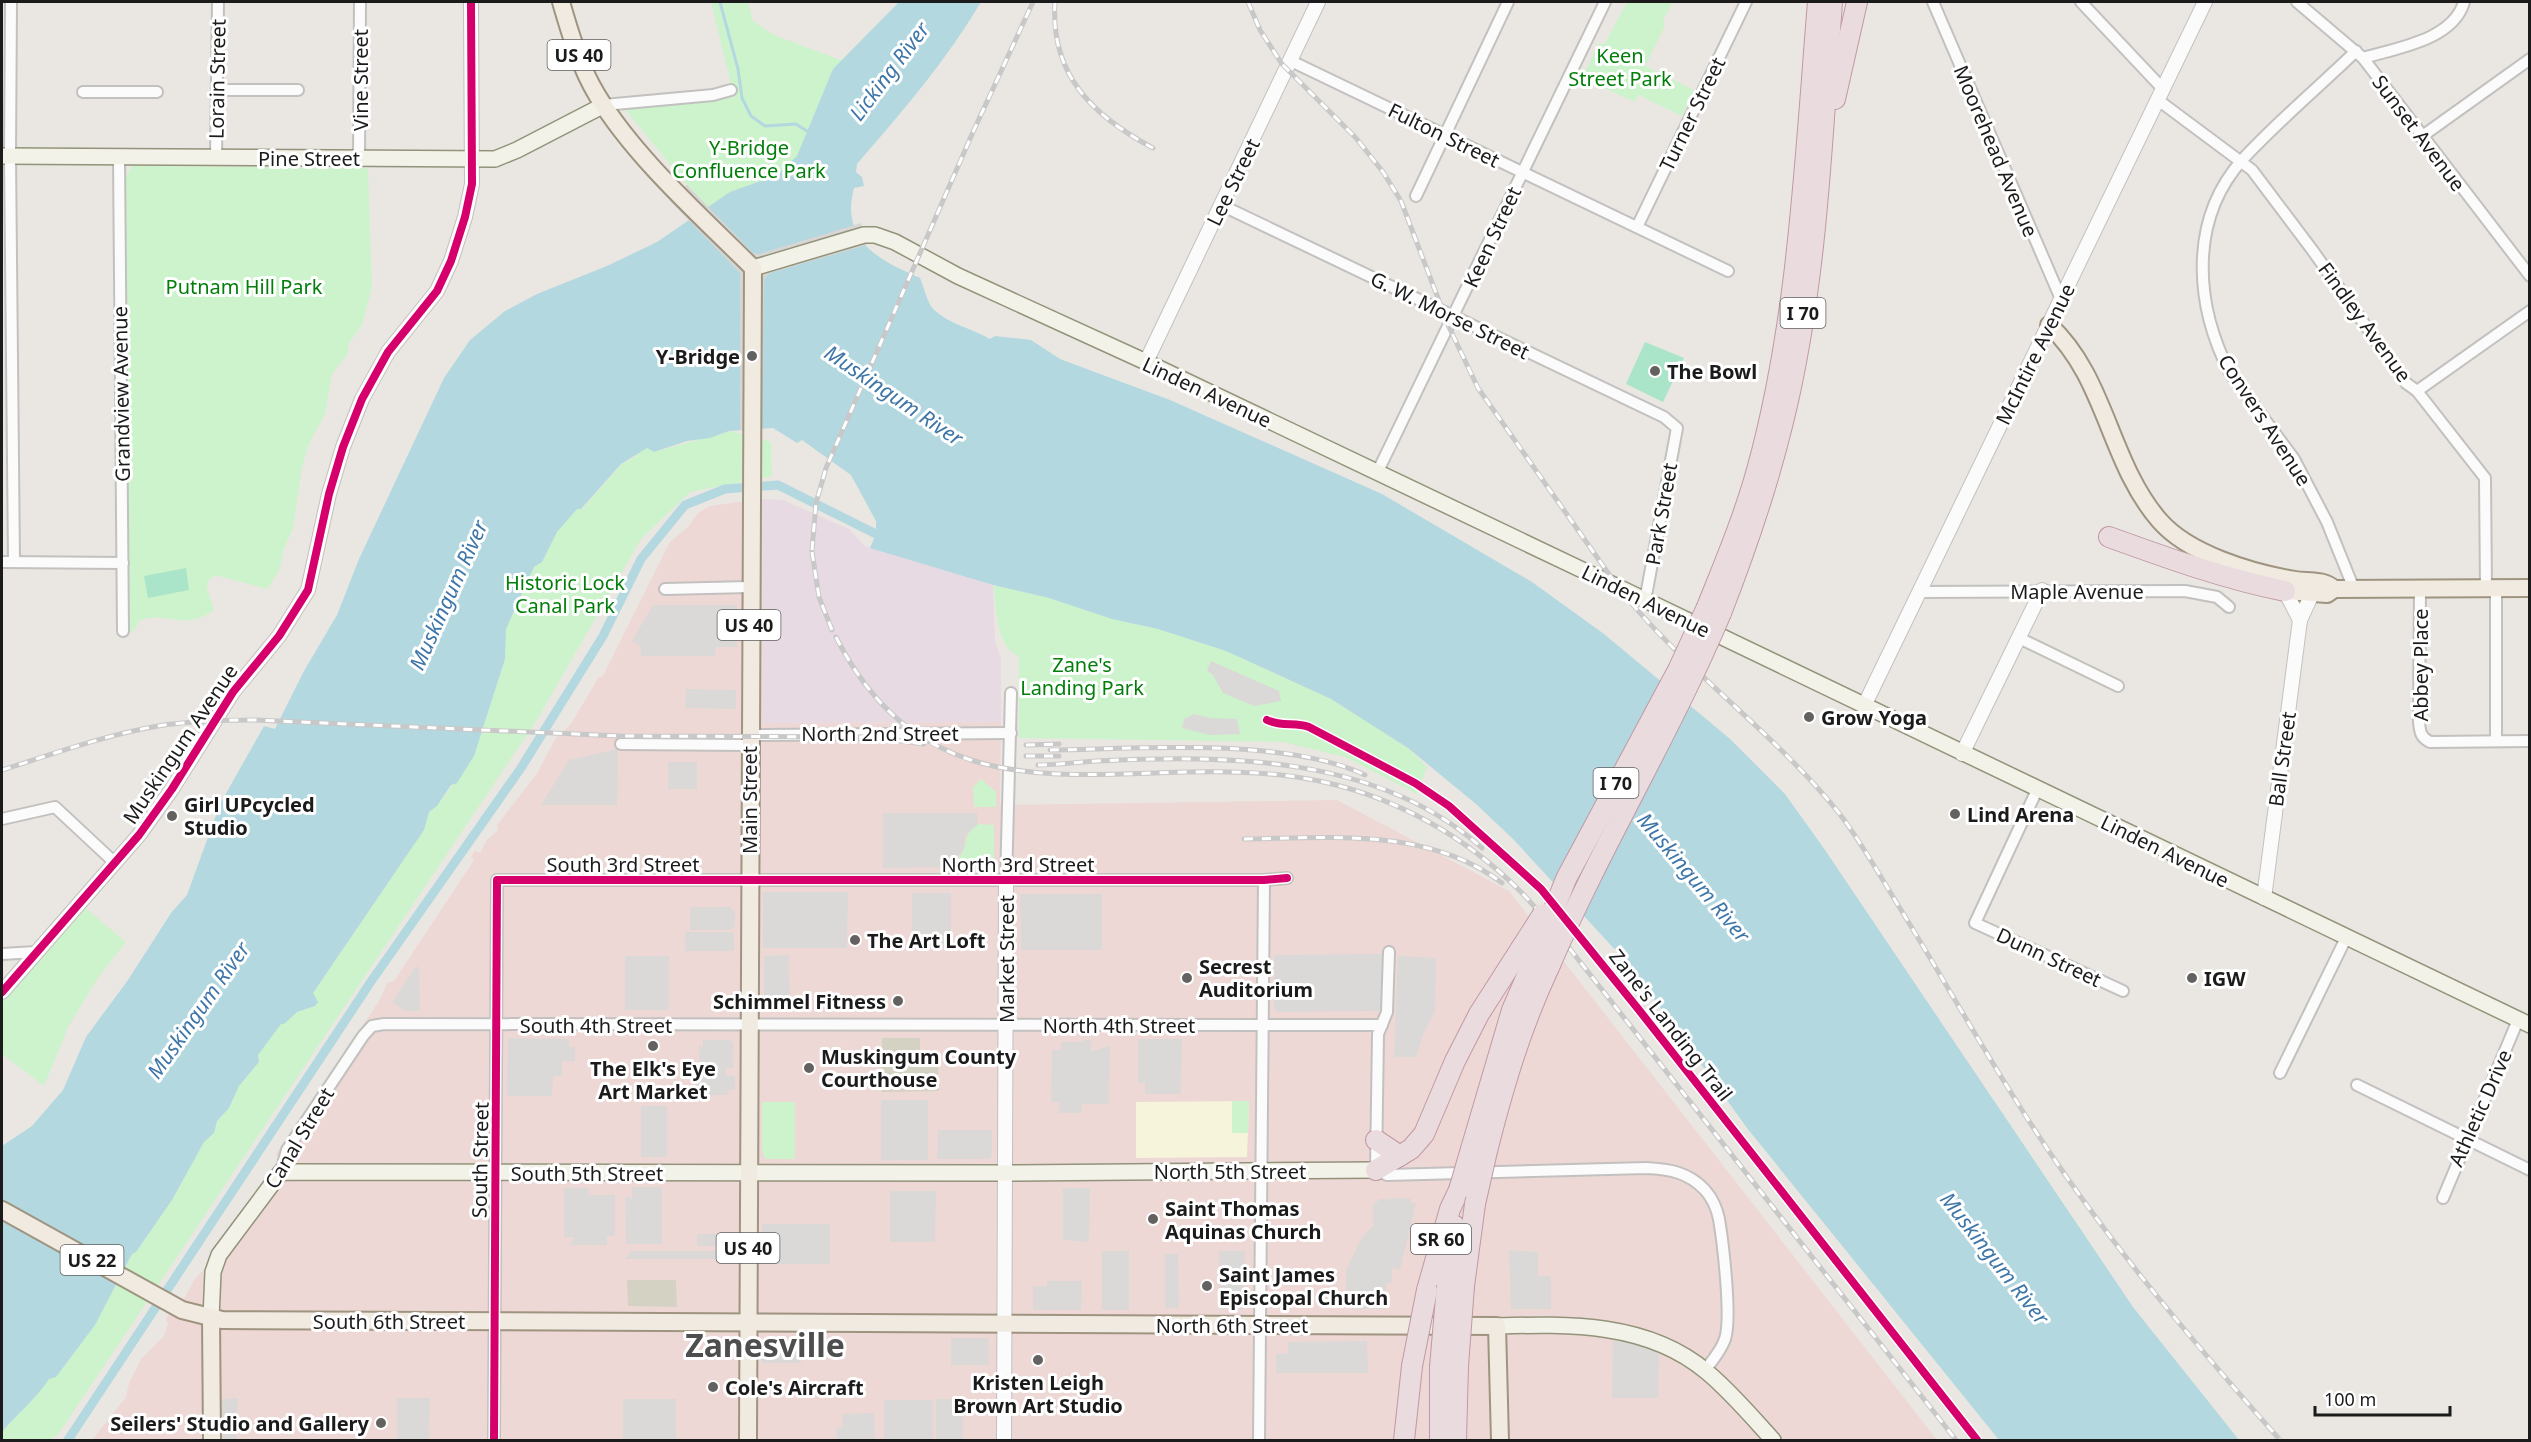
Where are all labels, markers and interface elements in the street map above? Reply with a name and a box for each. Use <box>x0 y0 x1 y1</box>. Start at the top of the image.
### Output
water label: Licking River <box>843 15 936 126</box>
street label: Lorain Street <box>202 19 232 139</box>
street label: Vine Street <box>347 29 374 131</box>
road number: US 40 <box>548 40 610 70</box>
park label: Keen Street Park <box>1568 42 1672 92</box>
street label: Turner Street <box>1653 52 1731 176</box>
street label: Moorehead Avenue <box>1948 61 2044 241</box>
street label: Sunset Avenue <box>2366 69 2472 197</box>
street label: Fulton Street <box>1384 96 1504 174</box>
park label: Y-Bridge Confluence Park <box>672 134 826 184</box>
street label: Lee Street <box>1200 134 1266 230</box>
street label: Pine Street <box>258 145 360 172</box>
street label: Keen Street <box>1457 182 1527 292</box>
street label: Findley Avenue <box>2312 257 2418 387</box>
street label: G. W. Morse Street <box>1366 265 1534 365</box>
park label: Putnam Hill Park <box>166 273 323 300</box>
street label: McIntire Avenue <box>1989 279 2081 429</box>
road number: I 70 <box>1780 298 1826 328</box>
street label: Grandview Avenue <box>106 306 136 482</box>
water label: Muskingum River <box>819 338 970 453</box>
place label: Y-Bridge <box>656 343 740 370</box>
marker: Y-Bridge <box>745 349 759 363</box>
street label: Convers Avenue <box>2212 349 2318 491</box>
street label: Linden Avenue <box>1138 350 1276 434</box>
place label: The Bowl <box>1667 358 1757 385</box>
marker: The Bowl <box>1648 364 1662 378</box>
street label: Park Street <box>1639 461 1683 567</box>
water label: Muskingum River <box>402 514 494 674</box>
street label: Linden Avenue <box>1577 558 1715 644</box>
park label: Historic Lock Canal Park <box>505 569 625 619</box>
street label: Maple Avenue <box>2010 578 2144 605</box>
street label: Abbey Place <box>2407 608 2434 722</box>
road number: US 40 <box>718 610 780 640</box>
park label: Zane's Landing Park <box>1020 651 1144 701</box>
street label: Muskingum Avenue <box>117 659 243 829</box>
place label: Grow Yoga <box>1821 704 1927 731</box>
marker: Grow Yoga <box>1802 710 1816 724</box>
street label: Ball Street <box>2262 710 2302 808</box>
street label: North 2nd Street <box>801 720 959 747</box>
street label: Main Street <box>736 746 763 854</box>
road number: I 70 <box>1594 768 1638 798</box>
place label: Girl UPcycled Studio <box>184 791 315 841</box>
place label: Lind Arena <box>1967 801 2074 828</box>
water label: Muskingum River <box>1631 806 1758 949</box>
marker: Lind Arena <box>1948 807 1962 821</box>
street label: Linden Avenue <box>2096 808 2234 894</box>
marker: Girl UPcycled Studio <box>165 809 179 823</box>
street label: South 3rd Street <box>547 851 699 878</box>
street label: North 3rd Street <box>942 851 1094 878</box>
street label: Market Street <box>993 895 1020 1023</box>
street label: Dunn Street <box>1992 921 2106 993</box>
place label: The Art Loft <box>867 927 986 954</box>
marker: The Art Loft <box>848 933 862 947</box>
water label: Muskingum River <box>140 935 257 1084</box>
street label: Zane's Landing Trail <box>1603 944 1739 1106</box>
place label: Secrest Auditorium <box>1199 953 1313 1003</box>
place label: IGW <box>2204 965 2246 992</box>
marker: Secrest Auditorium <box>1180 971 1194 985</box>
marker: IGW <box>2185 971 2199 985</box>
place label: Schimmel Fitness <box>713 988 886 1015</box>
marker: Schimmel Fitness <box>891 994 905 1008</box>
street label: South 4th Street <box>520 1012 672 1039</box>
street label: North 4th Street <box>1043 1012 1195 1039</box>
marker: The Elk's Eye Art Market <box>646 1039 660 1053</box>
place label: Muskingum County Courthouse <box>821 1043 1017 1093</box>
street label: Athletic Drive <box>2442 1045 2518 1171</box>
place label: The Elk's Eye Art Market <box>590 1055 716 1105</box>
marker: Muskingum County Courthouse <box>802 1061 816 1075</box>
street label: Canal Street <box>258 1082 340 1194</box>
street label: South Street <box>465 1102 495 1218</box>
street label: North 5th Street <box>1154 1158 1306 1185</box>
street label: South 5th Street <box>511 1160 663 1187</box>
water label: Muskingum River <box>1934 1186 2057 1331</box>
place label: Saint Thomas Aquinas Church <box>1165 1195 1321 1245</box>
marker: Saint Thomas Aquinas Church <box>1146 1212 1160 1226</box>
road number: SR 60 <box>1411 1224 1471 1254</box>
road number: US 40 <box>716 1233 780 1263</box>
road number: US 22 <box>60 1245 124 1275</box>
place label: Saint James Episcopal Church <box>1219 1261 1388 1311</box>
marker: Saint James Episcopal Church <box>1200 1279 1214 1293</box>
street label: South 6th Street <box>313 1308 465 1335</box>
street label: North 6th Street <box>1156 1312 1308 1339</box>
district label: Zanesville <box>685 1323 845 1366</box>
marker: Kristen Leigh Brown Art Studio <box>1031 1353 1045 1367</box>
place label: Kristen Leigh Brown Art Studio <box>953 1369 1123 1419</box>
place label: Cole's Aircraft <box>725 1374 864 1401</box>
scale bar <box>2315 1379 2450 1417</box>
marker: Cole's Aircraft <box>706 1380 720 1394</box>
text: 100 m <box>2324 1387 2376 1411</box>
place label: Seilers' Studio and Gallery <box>110 1410 370 1437</box>
marker: Seilers' Studio and Gallery <box>374 1416 388 1430</box>

